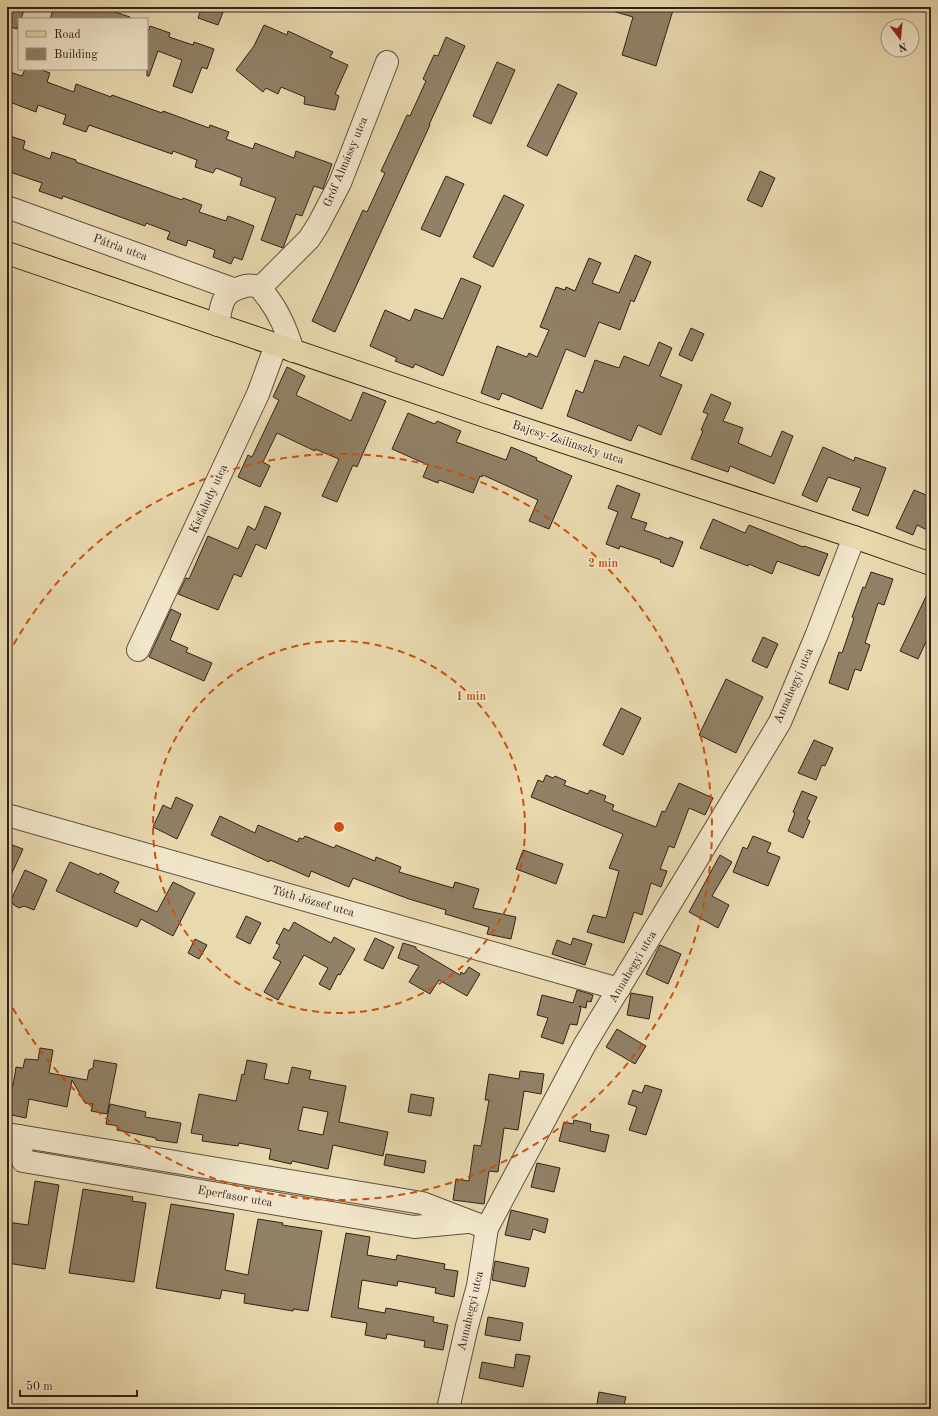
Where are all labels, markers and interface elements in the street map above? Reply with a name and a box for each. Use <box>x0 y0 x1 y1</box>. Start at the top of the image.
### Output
legend <box>18 18 148 70</box>
north arrow <box>880 18 920 58</box>
text: Road <box>54 29 81 41</box>
text: N <box>896 40 908 53</box>
text: Building <box>54 49 98 61</box>
street label: Gróf Almássy utca <box>322 115 370 209</box>
street label: Pátria utca <box>91 233 149 263</box>
street label: Bajcsy-Zsilinszky utca <box>511 419 625 467</box>
street label: Kisfaludy utca <box>188 463 230 535</box>
text: 2 min <box>588 558 618 570</box>
street label: Annahegyi utca <box>772 646 816 726</box>
text: 1 min <box>456 691 486 703</box>
centre of rings <box>332 820 346 834</box>
street label: Tóth József utca <box>270 884 356 920</box>
street label: Annahegyi utca <box>607 929 659 1005</box>
street label: Eperfasor utca <box>197 1184 274 1210</box>
street label: Annahegyi utca <box>456 1270 486 1352</box>
scale bar <box>20 1372 137 1398</box>
text: 50 m <box>26 1380 53 1393</box>

